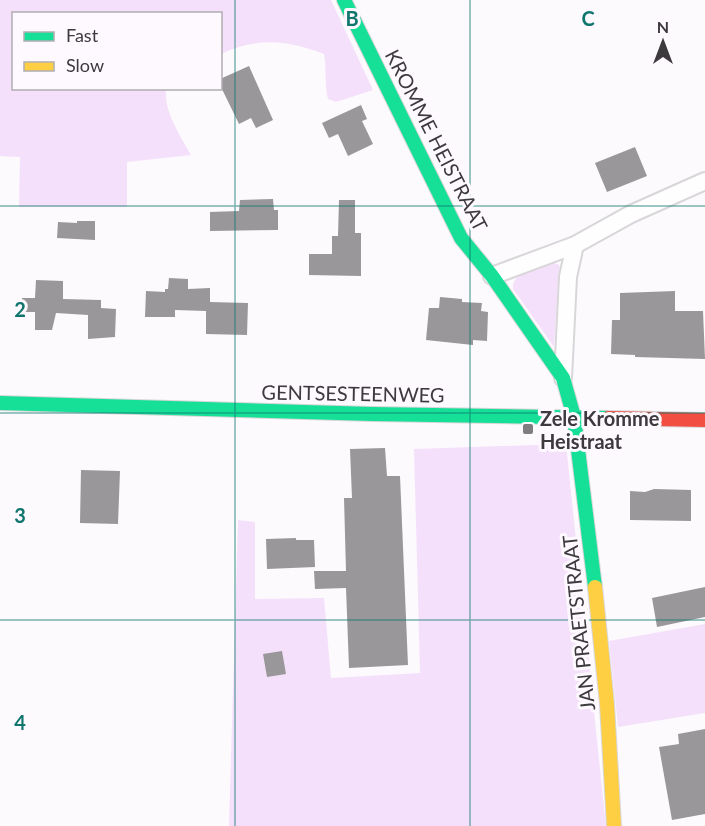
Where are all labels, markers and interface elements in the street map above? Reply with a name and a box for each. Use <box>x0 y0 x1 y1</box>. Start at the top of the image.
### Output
text: B <box>345 6 359 30</box>
text: C <box>581 6 595 30</box>
legend <box>12 12 222 90</box>
north arrow <box>633 12 693 72</box>
text: N <box>657 17 669 36</box>
text: Fast <box>66 24 99 46</box>
street label: KROMME HEISTRAAT <box>381 45 493 235</box>
text: Slow <box>66 54 104 76</box>
text: 2 <box>14 297 26 321</box>
street label: GENTSESTEENWEG <box>261 379 445 407</box>
place label: Zele Kromme Heistraat <box>540 406 660 453</box>
marker: Zele Kromme Heistraat <box>521 422 535 436</box>
text: 3 <box>14 503 26 527</box>
street label: JAN PRAETSTRAAT <box>557 534 599 712</box>
text: 4 <box>14 710 26 734</box>

